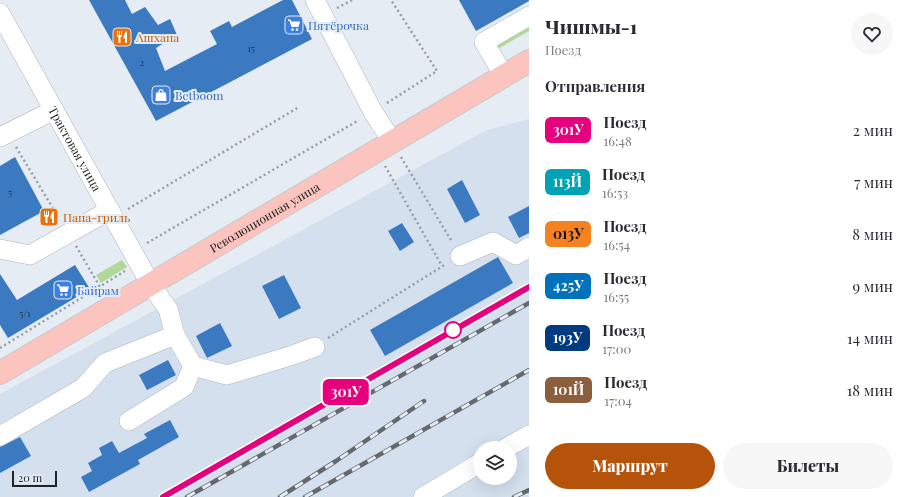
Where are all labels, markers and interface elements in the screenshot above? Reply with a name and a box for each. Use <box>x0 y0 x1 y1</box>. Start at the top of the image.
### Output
text: Чишмы-1 <box>545 13 637 39</box>
button: heart <box>851 13 893 55</box>
supermarket icon: Пятёрочка <box>283 14 305 36</box>
place label: Пятёрочка <box>308 17 369 33</box>
restaurant icon: Ашхана <box>111 26 133 48</box>
place label: Ашхана <box>135 29 179 45</box>
house number: 15 <box>247 41 255 55</box>
text: Поезд <box>545 41 581 58</box>
house number: 2 <box>140 55 145 69</box>
text: Отправления <box>545 76 645 96</box>
shop icon: Betboom <box>150 84 172 106</box>
place label: Betboom <box>175 87 224 103</box>
street label: Трактовая улица <box>45 103 105 194</box>
text: Поезд <box>603 112 646 132</box>
text: 301У <box>553 120 583 139</box>
text: 2 мин <box>853 120 893 140</box>
text: 16:48 <box>603 132 632 149</box>
text: Поезд <box>602 164 645 184</box>
text: 113Й <box>553 172 582 191</box>
text: 7 мин <box>854 172 893 192</box>
street label: Революционная улица <box>206 178 323 256</box>
text: 16:53 <box>602 184 628 201</box>
house number: 5 <box>8 185 12 199</box>
restaurant icon: Папа-гриль <box>38 206 60 228</box>
place label: Папа-гриль <box>63 209 130 225</box>
text: Поезд <box>603 216 646 236</box>
text: 013У <box>553 224 583 243</box>
text: 8 мин <box>852 224 893 244</box>
text: 16:54 <box>603 236 630 253</box>
text: Поезд <box>603 268 646 288</box>
text: 425У <box>553 276 583 295</box>
text: 9 мин <box>852 276 893 296</box>
supermarket icon: Байрам <box>52 279 74 301</box>
place label: Байрам <box>77 282 120 298</box>
text: 16:55 <box>603 288 629 305</box>
house number: 5/1 <box>19 306 31 320</box>
text: Поезд <box>602 320 645 340</box>
unlabelled marker <box>444 321 462 339</box>
text: 193У <box>553 328 582 347</box>
text: 14 мин <box>847 328 893 348</box>
text: 17:00 <box>602 340 631 357</box>
text: Поезд <box>604 372 647 392</box>
line badge: 301У <box>318 379 374 405</box>
text: 101Й <box>553 380 584 399</box>
text: 18 мин <box>847 380 893 400</box>
text: 301У <box>331 382 361 401</box>
text: 17:04 <box>604 392 632 409</box>
map controls <box>473 441 517 485</box>
button: layers <box>473 441 517 485</box>
button: Маршрут <box>545 443 715 489</box>
button: Билеты <box>723 443 893 489</box>
scale bar <box>12 469 57 488</box>
text: 20 m <box>18 470 42 485</box>

